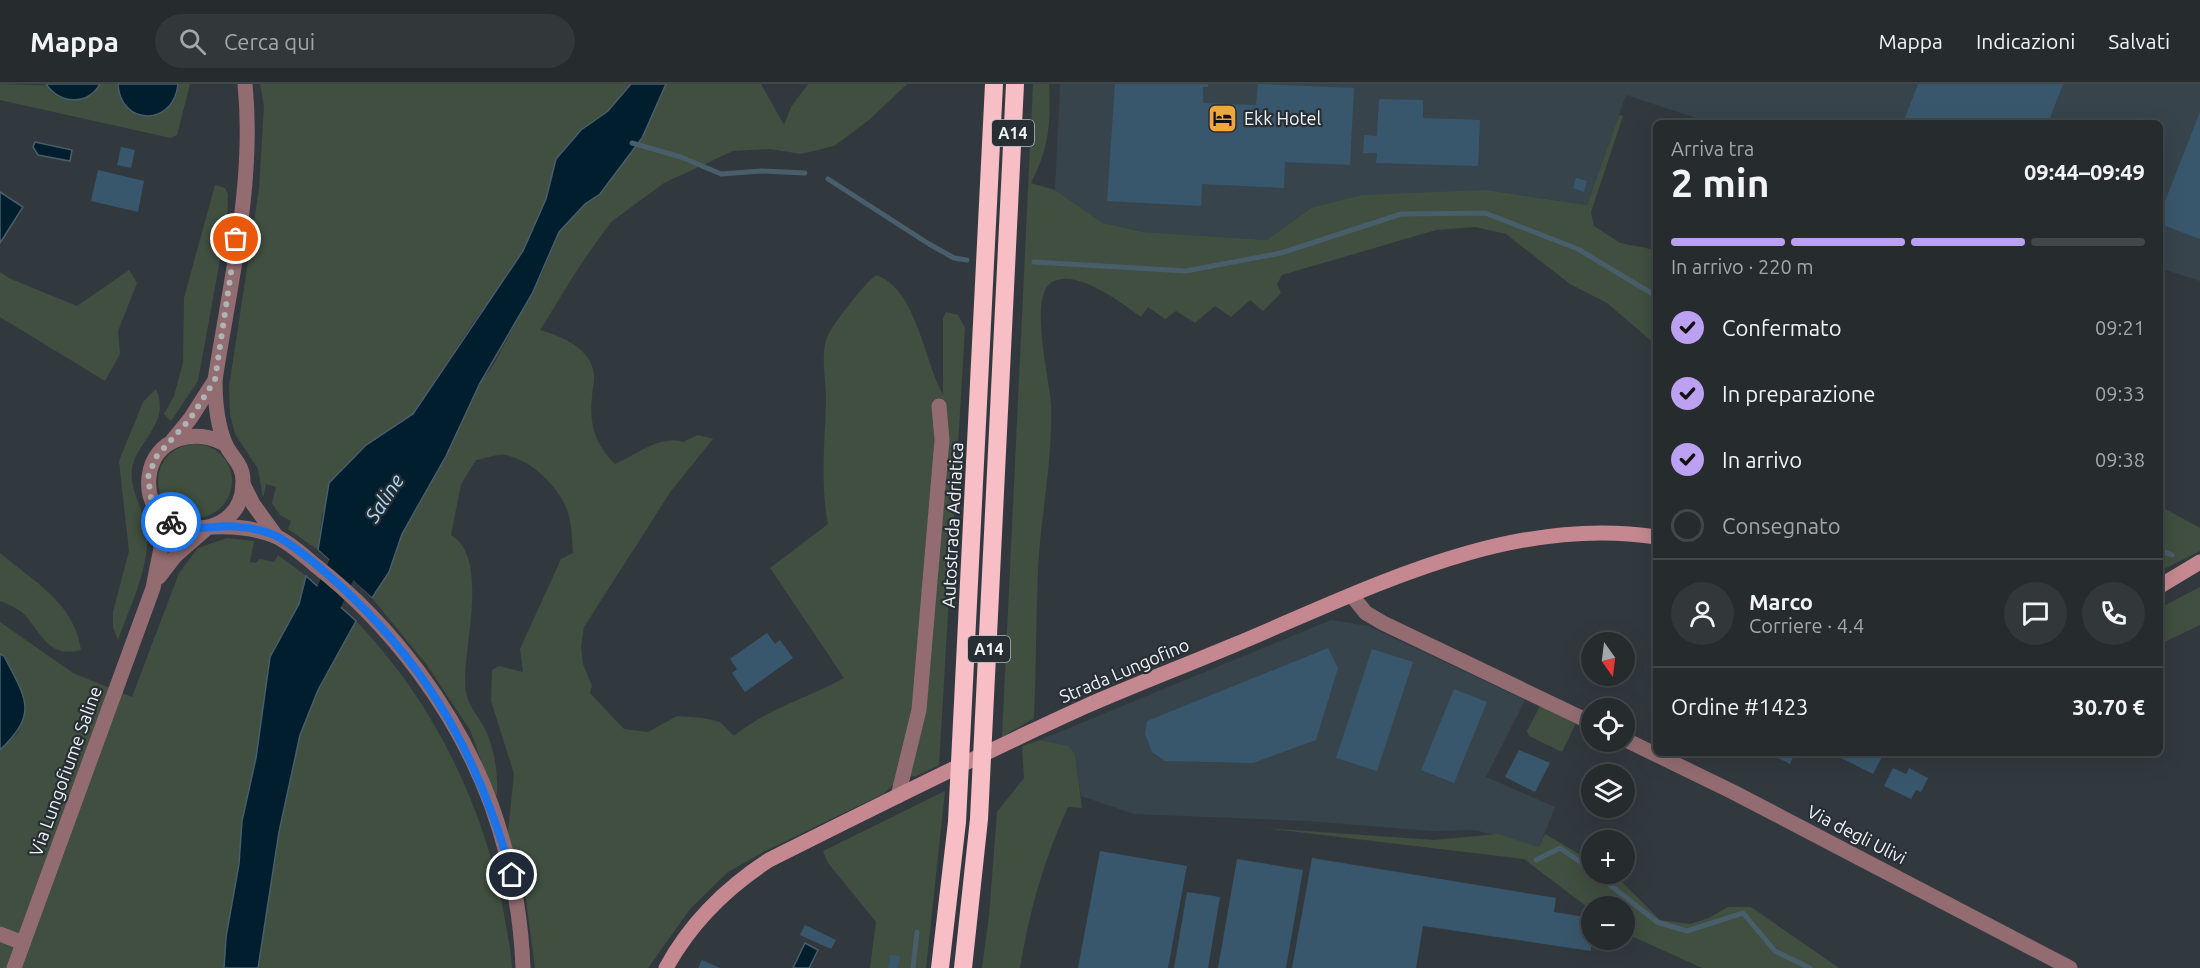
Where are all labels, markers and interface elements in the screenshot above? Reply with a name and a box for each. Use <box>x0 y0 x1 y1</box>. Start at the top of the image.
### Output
search box <box>155 14 575 68</box>
icon: search <box>176 25 209 58</box>
text: Mappa <box>30 26 119 57</box>
text: Cerca qui <box>224 29 315 54</box>
text: Mappa <box>1878 29 1943 53</box>
text: Indicazioni <box>1976 29 2075 53</box>
text: Salvati <box>2108 29 2170 53</box>
hotel icon: Ekk Hotel <box>1207 102 1239 134</box>
place label: Ekk Hotel <box>1244 108 1321 128</box>
road number: A14 <box>992 120 1034 146</box>
text: Arriva tra <box>1671 137 1754 160</box>
text: 09:44–09:49 <box>2024 159 2145 184</box>
text: 2 min <box>1671 161 1770 204</box>
pin <box>210 213 261 264</box>
icon: bag <box>219 222 252 255</box>
text: In arrivo · 220 m <box>1671 255 1814 278</box>
icon: check <box>1671 311 1704 344</box>
text: Confermato <box>1722 315 1842 340</box>
text: 09:21 <box>2095 316 2145 339</box>
icon: check <box>1671 377 1704 410</box>
text: In preparazione <box>1722 381 1875 406</box>
text: 09:33 <box>2095 382 2145 405</box>
street label: Autostrada Adriatica <box>938 442 966 608</box>
icon: check <box>1671 443 1704 476</box>
text: In arrivo <box>1722 447 1802 472</box>
text: 09:38 <box>2095 448 2145 471</box>
water label: Saline <box>359 470 408 527</box>
courier <box>141 492 201 552</box>
icon: bike <box>155 506 188 539</box>
text: Consegnato <box>1722 513 1841 538</box>
button: person <box>1671 582 1734 645</box>
button: chat <box>2004 582 2067 645</box>
button: phone <box>2082 582 2145 645</box>
text: Marco <box>1749 589 1813 614</box>
text: Corriere · 4.4 <box>1749 614 1864 637</box>
north arrow <box>1581 632 1635 686</box>
map controls <box>1581 632 1635 950</box>
street label: Strada Lungofino <box>1056 634 1192 706</box>
road number: A14 <box>968 636 1010 662</box>
street label: Via Lungofiume Saline <box>25 683 105 859</box>
text: Ordine #1423 <box>1671 694 1808 719</box>
text: 30.70 € <box>2072 694 2145 719</box>
button: locate <box>1581 698 1635 752</box>
button: layers <box>1581 764 1635 818</box>
street label: Via degli Ulivi <box>1804 801 1910 867</box>
button: + <box>1581 830 1635 884</box>
pin <box>486 849 537 900</box>
icon: home <box>495 858 528 891</box>
button: − <box>1581 896 1635 950</box>

